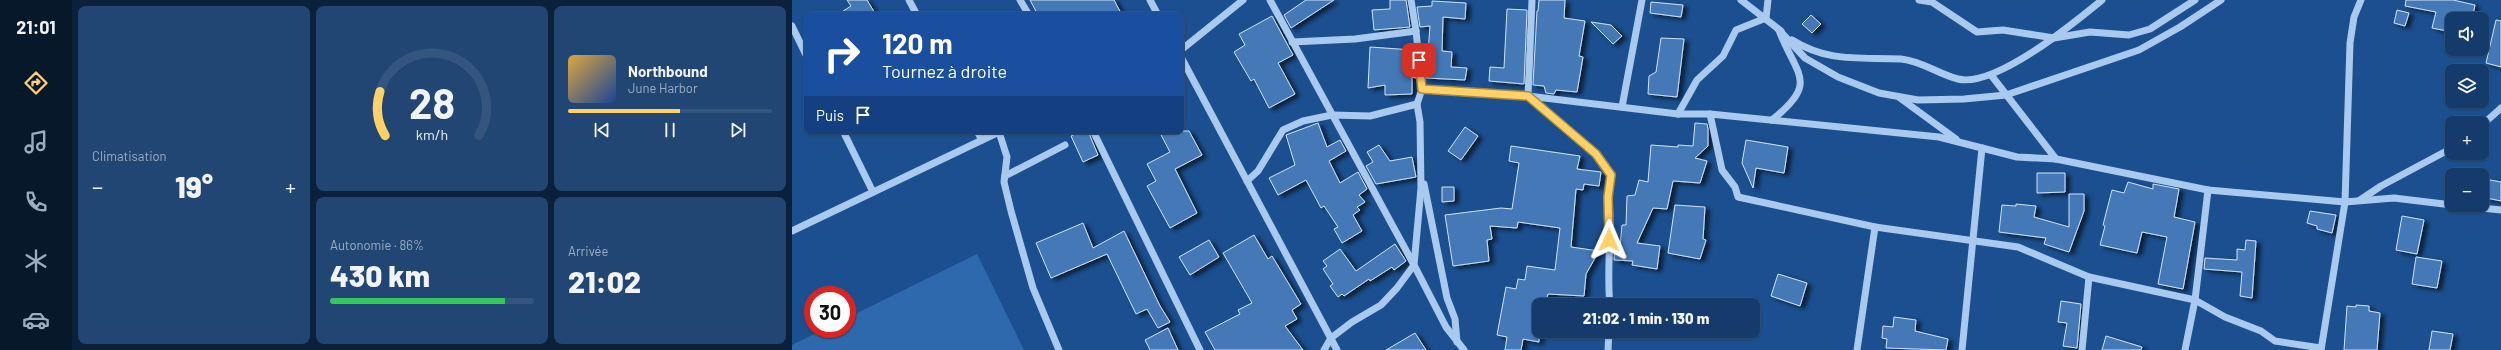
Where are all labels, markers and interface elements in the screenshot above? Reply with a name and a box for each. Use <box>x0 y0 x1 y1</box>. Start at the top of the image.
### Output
map controls <box>2445 12 2489 212</box>
button: sound <box>2445 12 2489 56</box>
text: 21:01 <box>16 16 56 38</box>
text: 120 m <box>882 26 953 60</box>
icon: right <box>816 28 868 80</box>
pin <box>1402 43 1436 77</box>
icon: arrive <box>1408 49 1430 71</box>
text: Tournez à droite <box>882 60 1007 82</box>
text: Northbound <box>628 62 708 80</box>
button: layers <box>2445 64 2489 108</box>
icon: directions <box>22 69 50 97</box>
text: 28 <box>409 77 455 127</box>
text: June Harbor <box>628 80 698 96</box>
icon: arrive <box>852 104 874 126</box>
text: Puis <box>816 106 844 124</box>
button: + <box>2445 116 2489 160</box>
icon: previous <box>591 119 613 141</box>
icon: pause <box>659 119 681 141</box>
icon: next <box>727 119 749 141</box>
text: km/h <box>416 126 448 143</box>
icon: music <box>22 128 50 156</box>
text: Climatisation <box>92 148 167 164</box>
text: 19° <box>175 168 213 204</box>
button: − <box>2445 168 2489 212</box>
text: − <box>92 173 103 199</box>
text: + <box>285 173 296 199</box>
icon: phone <box>22 188 50 216</box>
position arrow <box>1588 219 1630 261</box>
text: Autonomie · 86% <box>330 237 424 253</box>
text: Arrivée <box>568 243 608 259</box>
icon: climate <box>22 247 50 275</box>
text: 430 km <box>330 257 430 293</box>
text: 21:02 <box>568 263 641 299</box>
speed limit sign: 30 <box>804 286 856 338</box>
icon: car <box>22 306 50 334</box>
text: 21:02 · 1 min · 130 m <box>1583 309 1709 327</box>

